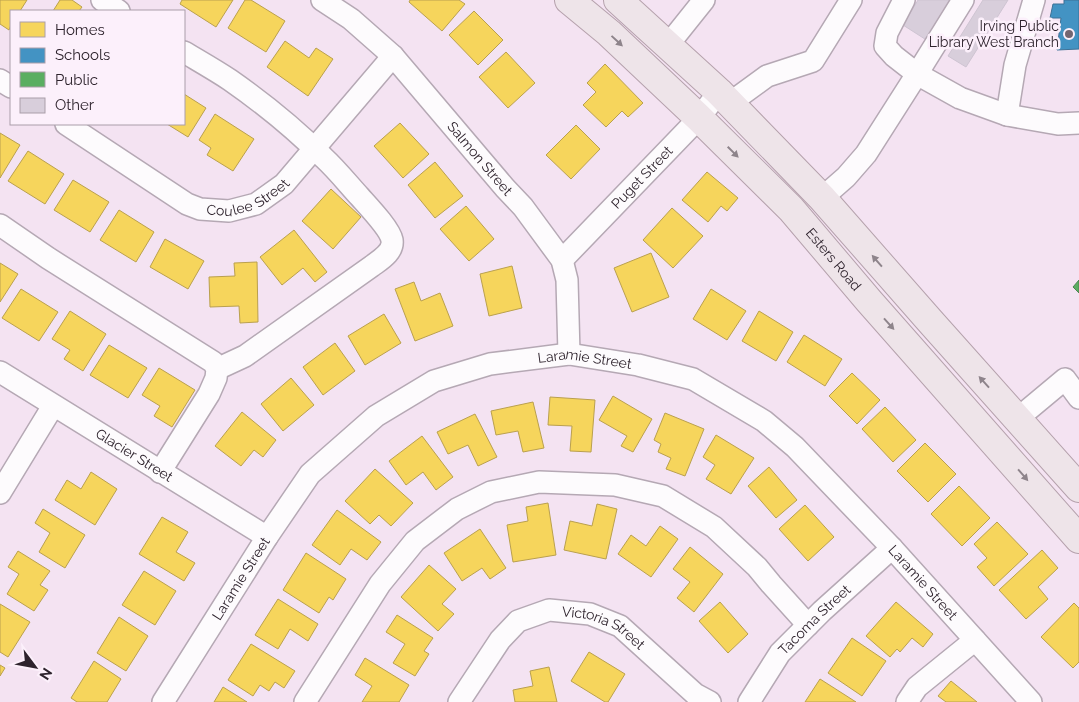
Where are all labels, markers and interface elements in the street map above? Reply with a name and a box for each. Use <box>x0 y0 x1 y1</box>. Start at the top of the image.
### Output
legend <box>10 10 185 125</box>
place label: Irving Public Library West Branch <box>929 18 1059 50</box>
text: Homes <box>55 21 105 39</box>
marker: Irving Public Library West Branch <box>1063 28 1075 40</box>
one-way arrow <box>610 35 622 47</box>
text: Schools <box>55 46 110 64</box>
text: Public <box>55 71 98 89</box>
text: Other <box>55 96 95 114</box>
street label: Salmon Street <box>444 118 516 199</box>
street label: Puget Street <box>608 142 676 212</box>
one-way arrow <box>727 146 739 158</box>
street label: Coulee Street <box>206 175 293 219</box>
street label: Esters Road <box>803 225 865 294</box>
one-way arrow <box>871 255 883 267</box>
one-way arrow <box>883 318 895 330</box>
street label: Laramie Street <box>537 346 633 372</box>
one-way arrow <box>979 376 990 389</box>
street label: Glacier Street <box>93 425 176 485</box>
one-way arrow <box>1017 469 1029 481</box>
street label: Laramie Street <box>209 534 273 623</box>
street label: Laramie Street <box>885 542 961 623</box>
street label: Tacoma Street <box>775 581 854 658</box>
street label: Victoria Street <box>561 603 648 653</box>
north arrow <box>10 642 60 692</box>
text: N <box>36 665 56 683</box>

